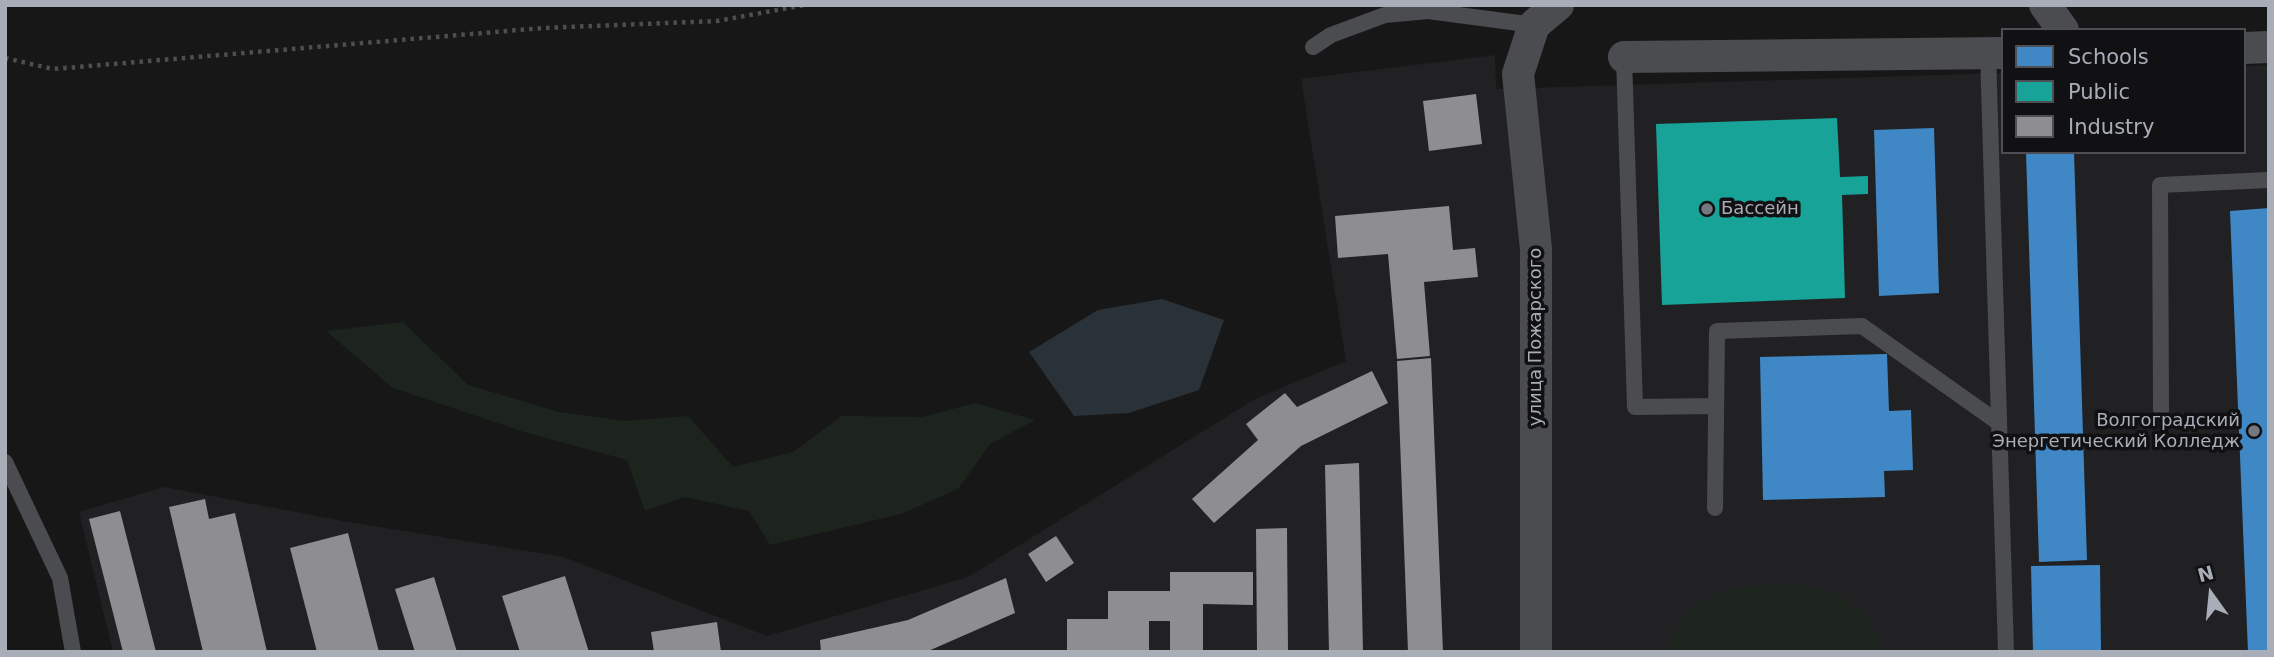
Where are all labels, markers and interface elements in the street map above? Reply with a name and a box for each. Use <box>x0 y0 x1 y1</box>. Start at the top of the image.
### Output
legend <box>2001 28 2246 154</box>
text: Schools <box>2068 45 2149 69</box>
text: Public <box>2068 80 2130 104</box>
text: Industry <box>2068 115 2154 139</box>
place label: Бассейн <box>1721 198 1799 220</box>
marker: Бассейн <box>1699 201 1715 217</box>
street label: улица Пожарского <box>1525 248 1547 426</box>
place label: Волгоградский Энергетический Колледж <box>1992 410 2240 452</box>
marker: Волгоградский Энергетический Колледж <box>2246 423 2262 439</box>
north arrow <box>2176 559 2246 629</box>
text: N <box>2195 561 2216 586</box>

